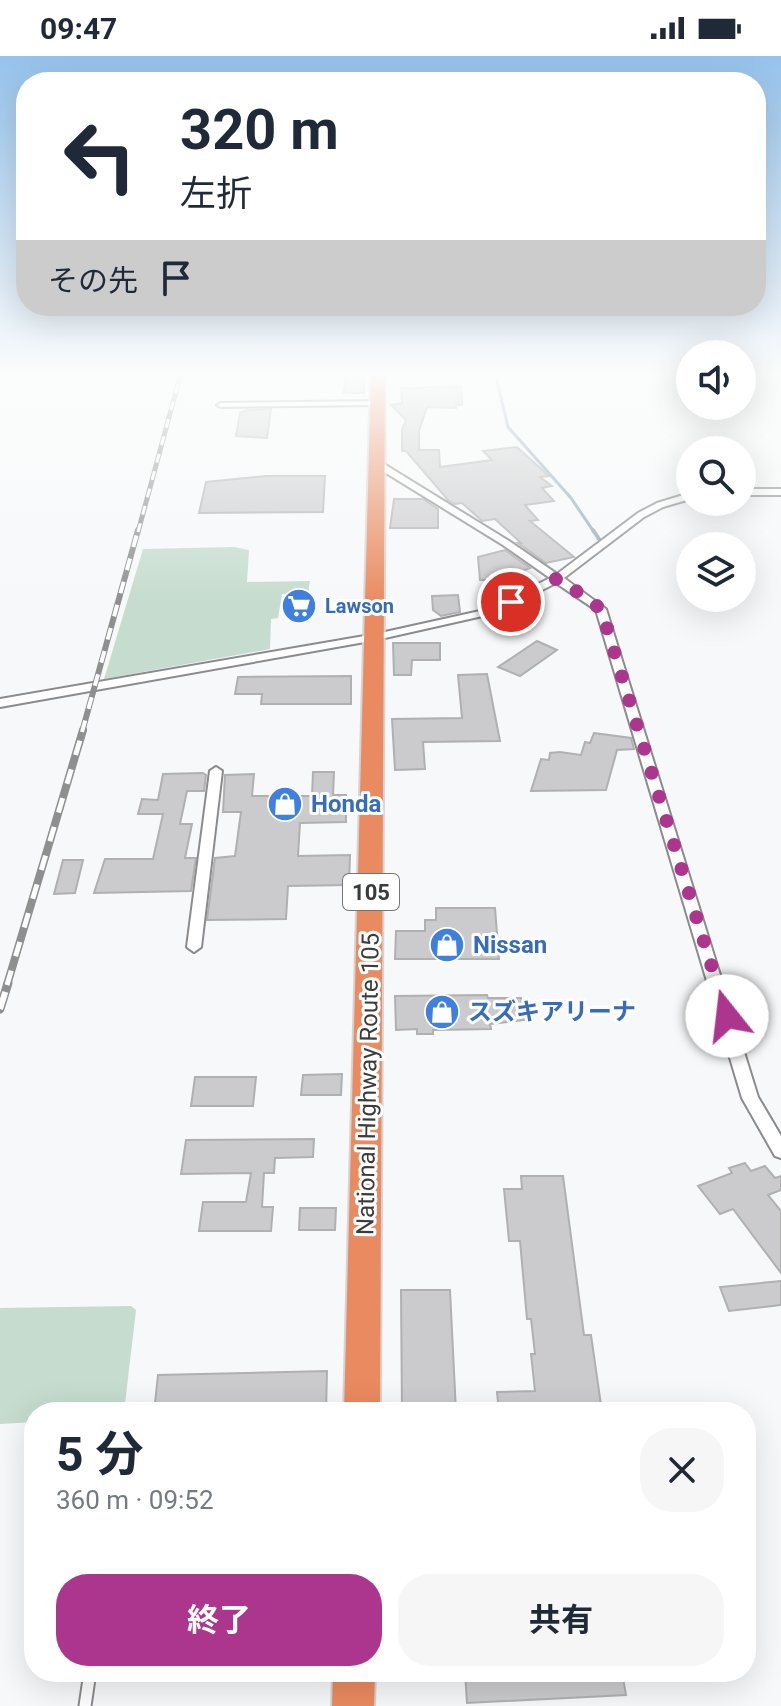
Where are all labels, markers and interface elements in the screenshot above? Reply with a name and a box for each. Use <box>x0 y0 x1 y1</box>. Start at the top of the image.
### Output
text: 09:47 <box>40 11 117 46</box>
text: 320 m <box>180 97 339 163</box>
icon: left <box>48 104 152 208</box>
text: 左折 <box>180 173 252 215</box>
icon: arrive <box>154 256 198 300</box>
text: その先 <box>48 263 138 298</box>
map controls <box>676 340 756 612</box>
button: sound <box>676 340 756 420</box>
button: search <box>676 436 756 516</box>
button: layers <box>676 532 756 612</box>
pin <box>477 568 545 636</box>
icon: arrive <box>489 580 533 624</box>
supermarket icon: Lawson <box>280 587 318 625</box>
place label: Lawson <box>325 594 394 618</box>
shop icon: Honda <box>266 785 304 823</box>
place label: Honda <box>311 790 381 818</box>
road number: 105 <box>343 874 399 910</box>
shop icon: Nissan <box>428 926 466 964</box>
place label: Nissan <box>473 931 547 959</box>
street label: National Highway Route 105 <box>351 933 385 1235</box>
position arrow <box>685 974 769 1058</box>
shop icon: スズキアリーナ <box>423 993 461 1031</box>
place label: スズキアリーナ <box>468 998 636 1026</box>
text: 5 分 <box>56 1426 143 1483</box>
button: close <box>640 1428 724 1512</box>
text: 360 m · 09:52 <box>56 1485 214 1515</box>
button: 終了 <box>56 1574 382 1666</box>
button: 共有 <box>398 1574 724 1666</box>

